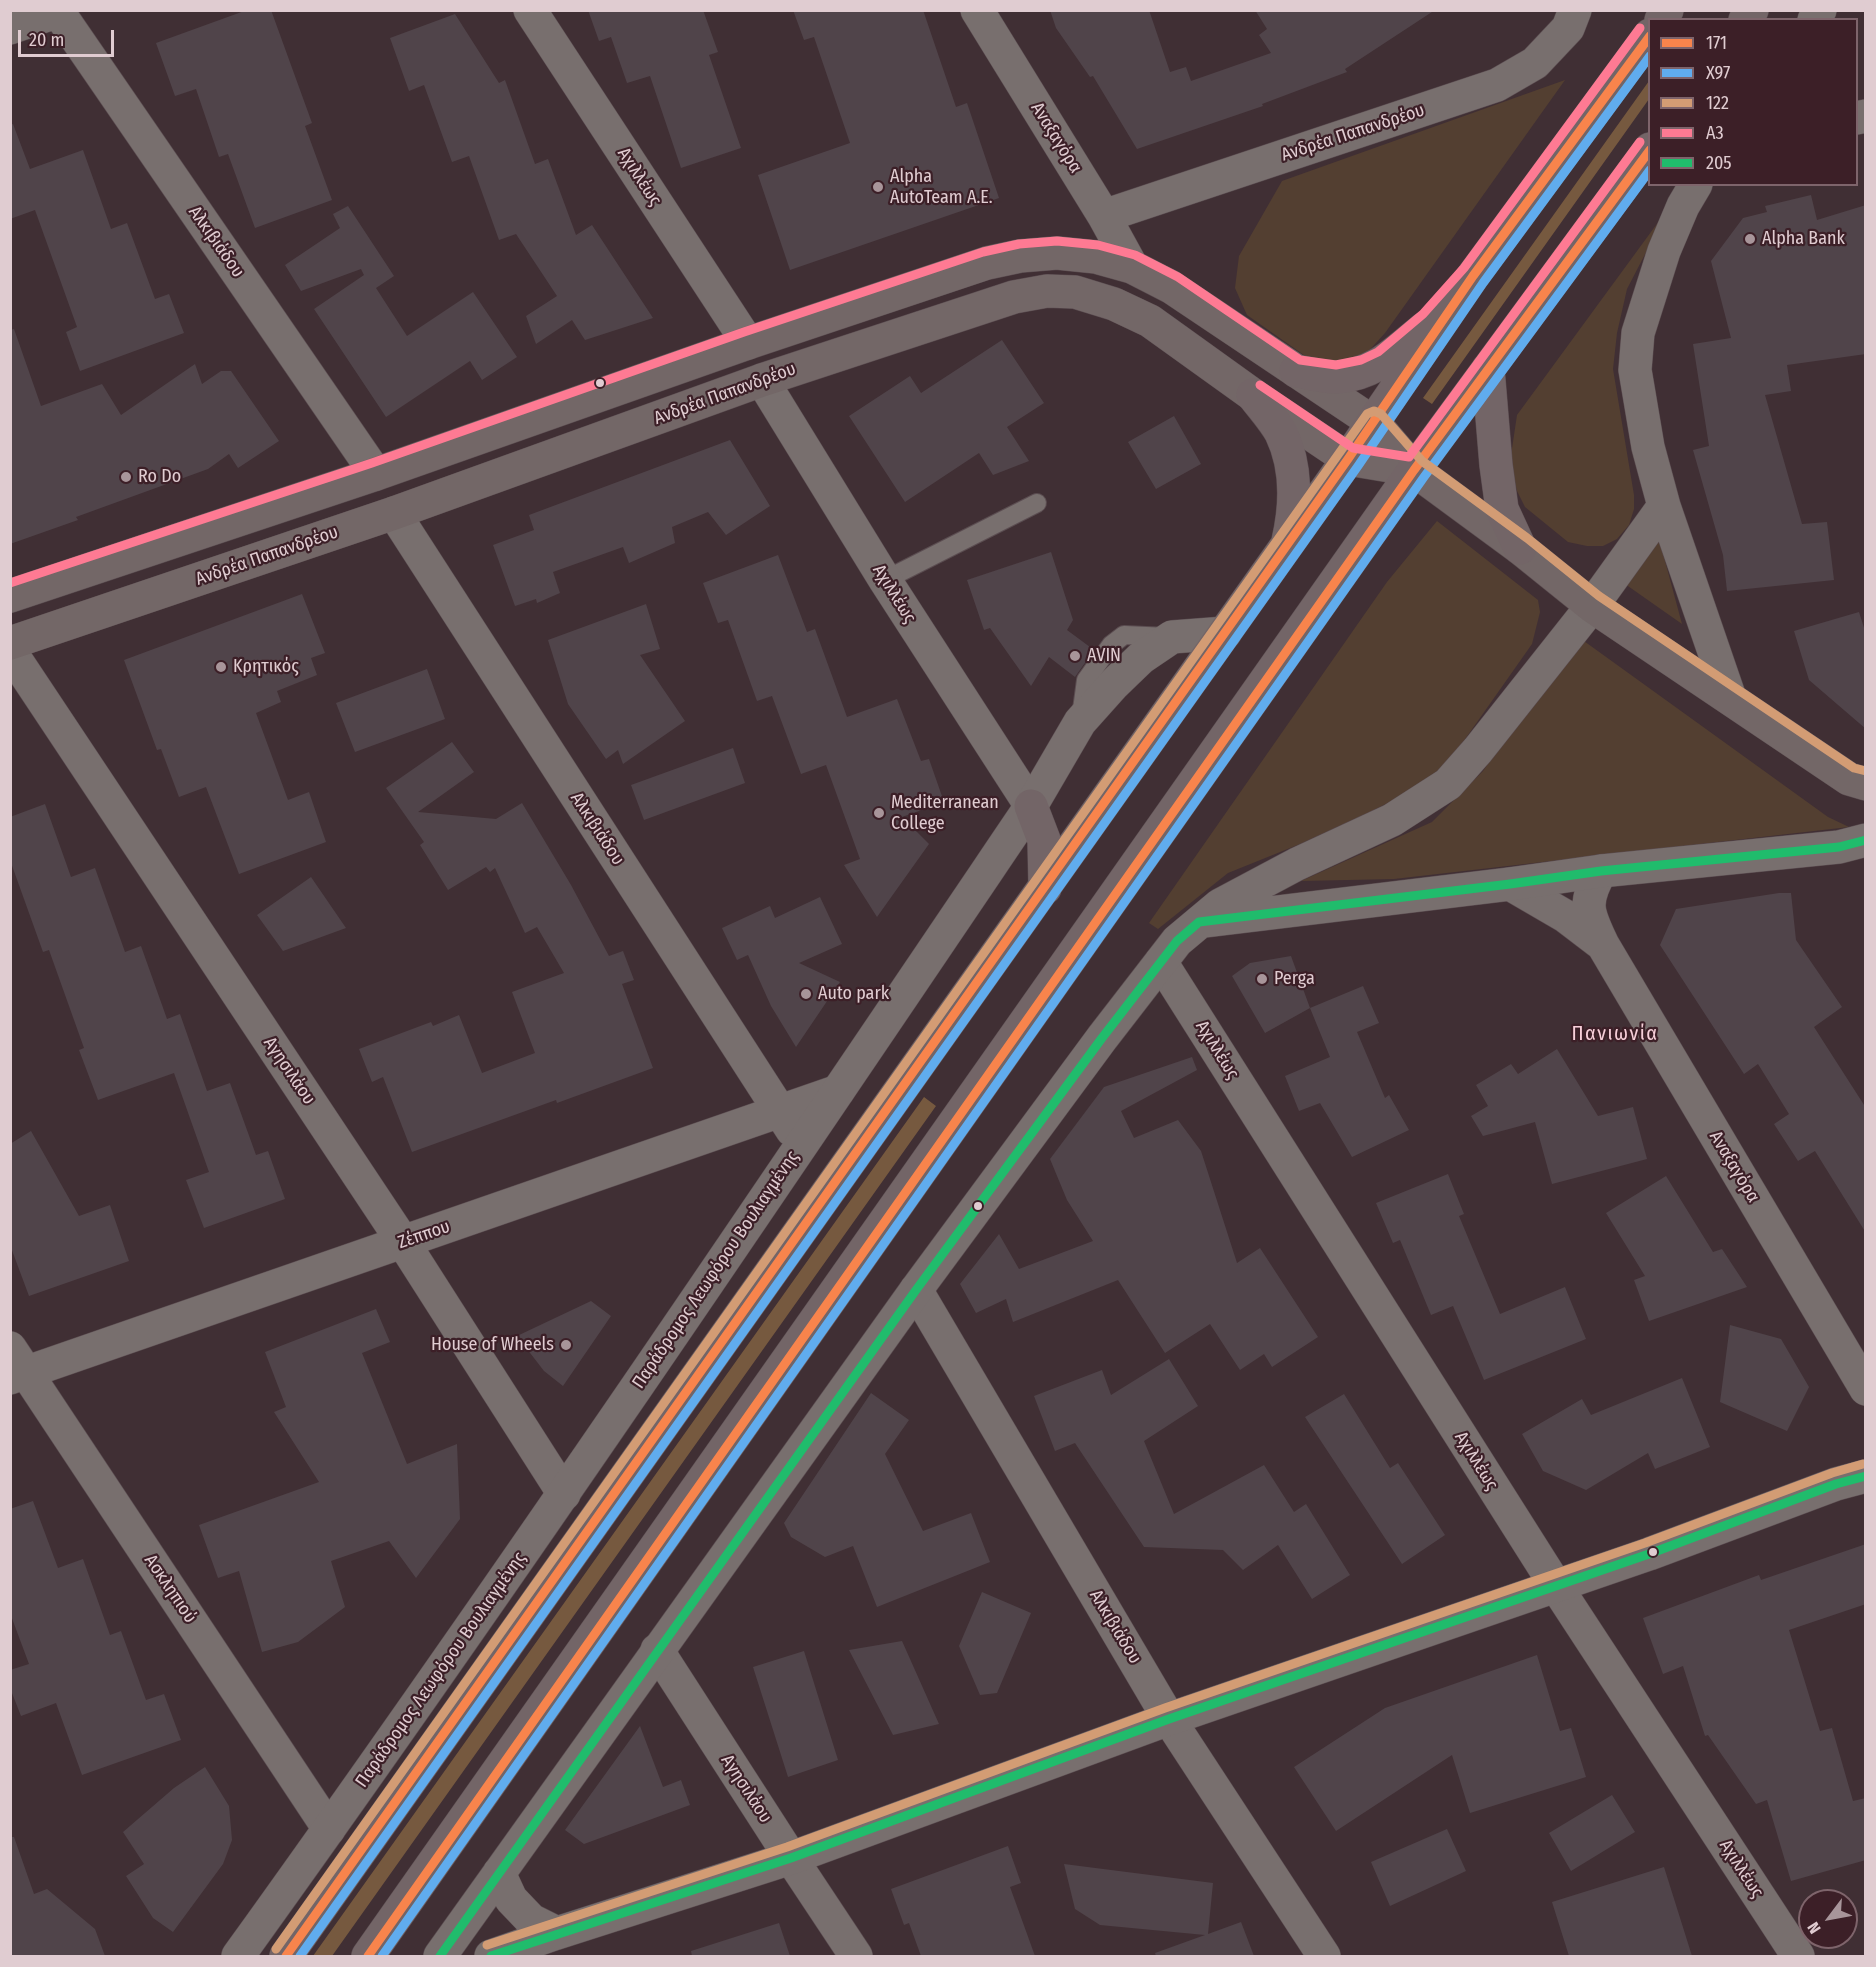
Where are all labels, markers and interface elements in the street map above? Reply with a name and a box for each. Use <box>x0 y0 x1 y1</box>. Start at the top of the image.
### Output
scale bar <box>21 18 117 56</box>
legend <box>1648 18 1858 186</box>
text: 20 m <box>29 29 64 51</box>
text: 171 <box>1706 32 1727 54</box>
text: X97 <box>1706 62 1730 84</box>
text: 122 <box>1706 92 1729 114</box>
street label: Αναξαγόρα <box>1026 99 1086 177</box>
street label: Ανδρέα Παπανδρέου <box>1279 100 1427 166</box>
text: Α3 <box>1706 122 1724 144</box>
street label: Αχιλλέως <box>612 144 666 210</box>
text: 205 <box>1706 152 1732 174</box>
place label: Alpha AutoTeam Α.Ε. <box>890 166 993 208</box>
marker: Alpha AutoTeam Α.Ε. <box>871 180 885 194</box>
street label: Αλκιβιάδου <box>184 202 248 282</box>
place label: Alpha Bank <box>1762 228 1845 250</box>
marker: Alpha Bank <box>1743 232 1757 246</box>
street label: Ανδρέα Παπανδρέου <box>651 358 799 430</box>
unlabelled marker <box>594 377 606 389</box>
place label: Ro Do <box>138 466 181 488</box>
marker: Ro Do <box>119 470 133 484</box>
street label: Ανδρέα Παπανδρέου <box>193 521 341 591</box>
street label: Αχιλλέως <box>868 561 920 627</box>
place label: AVIN <box>1087 645 1121 667</box>
marker: AVIN <box>1068 649 1082 663</box>
place label: Κρητικός <box>233 656 299 678</box>
marker: Κρητικός <box>214 660 228 674</box>
street label: Αλκιβιάδου <box>566 789 628 869</box>
place label: Mediterranean College <box>891 792 999 834</box>
marker: Mediterranean College <box>872 806 886 820</box>
place label: Perga <box>1274 968 1315 990</box>
marker: Perga <box>1255 972 1269 986</box>
place label: Auto park <box>818 983 889 1005</box>
marker: Auto park <box>799 987 813 1001</box>
street label: Αχιλλέως <box>1191 1017 1243 1083</box>
district label: Πανιωνία <box>1571 1022 1659 1046</box>
street label: Αγησιλάου <box>259 1033 319 1109</box>
street label: Αναξαγόρα <box>1704 1127 1764 1207</box>
street label: Παράδρομος Λεωφόρου Βουλιαγμένης <box>628 1147 804 1393</box>
unlabelled marker <box>972 1200 984 1212</box>
street label: Ζέππου <box>395 1216 453 1254</box>
place label: House of Wheels <box>431 1334 554 1356</box>
marker: House of Wheels <box>559 1338 573 1352</box>
street label: Αχιλλέως <box>1450 1428 1502 1494</box>
unlabelled marker <box>1647 1546 1659 1558</box>
street label: Παράδρομος Λεωφόρου Βουλιαγμένης <box>351 1548 531 1792</box>
street label: Ασκληπιού <box>139 1551 201 1627</box>
street label: Αλκιβιάδου <box>1085 1586 1145 1668</box>
street label: Αγησιλάου <box>716 1751 776 1827</box>
street label: Αχιλλέως <box>1714 1836 1768 1902</box>
north arrow <box>1798 1889 1858 1949</box>
text: N <box>1803 1919 1825 1937</box>

